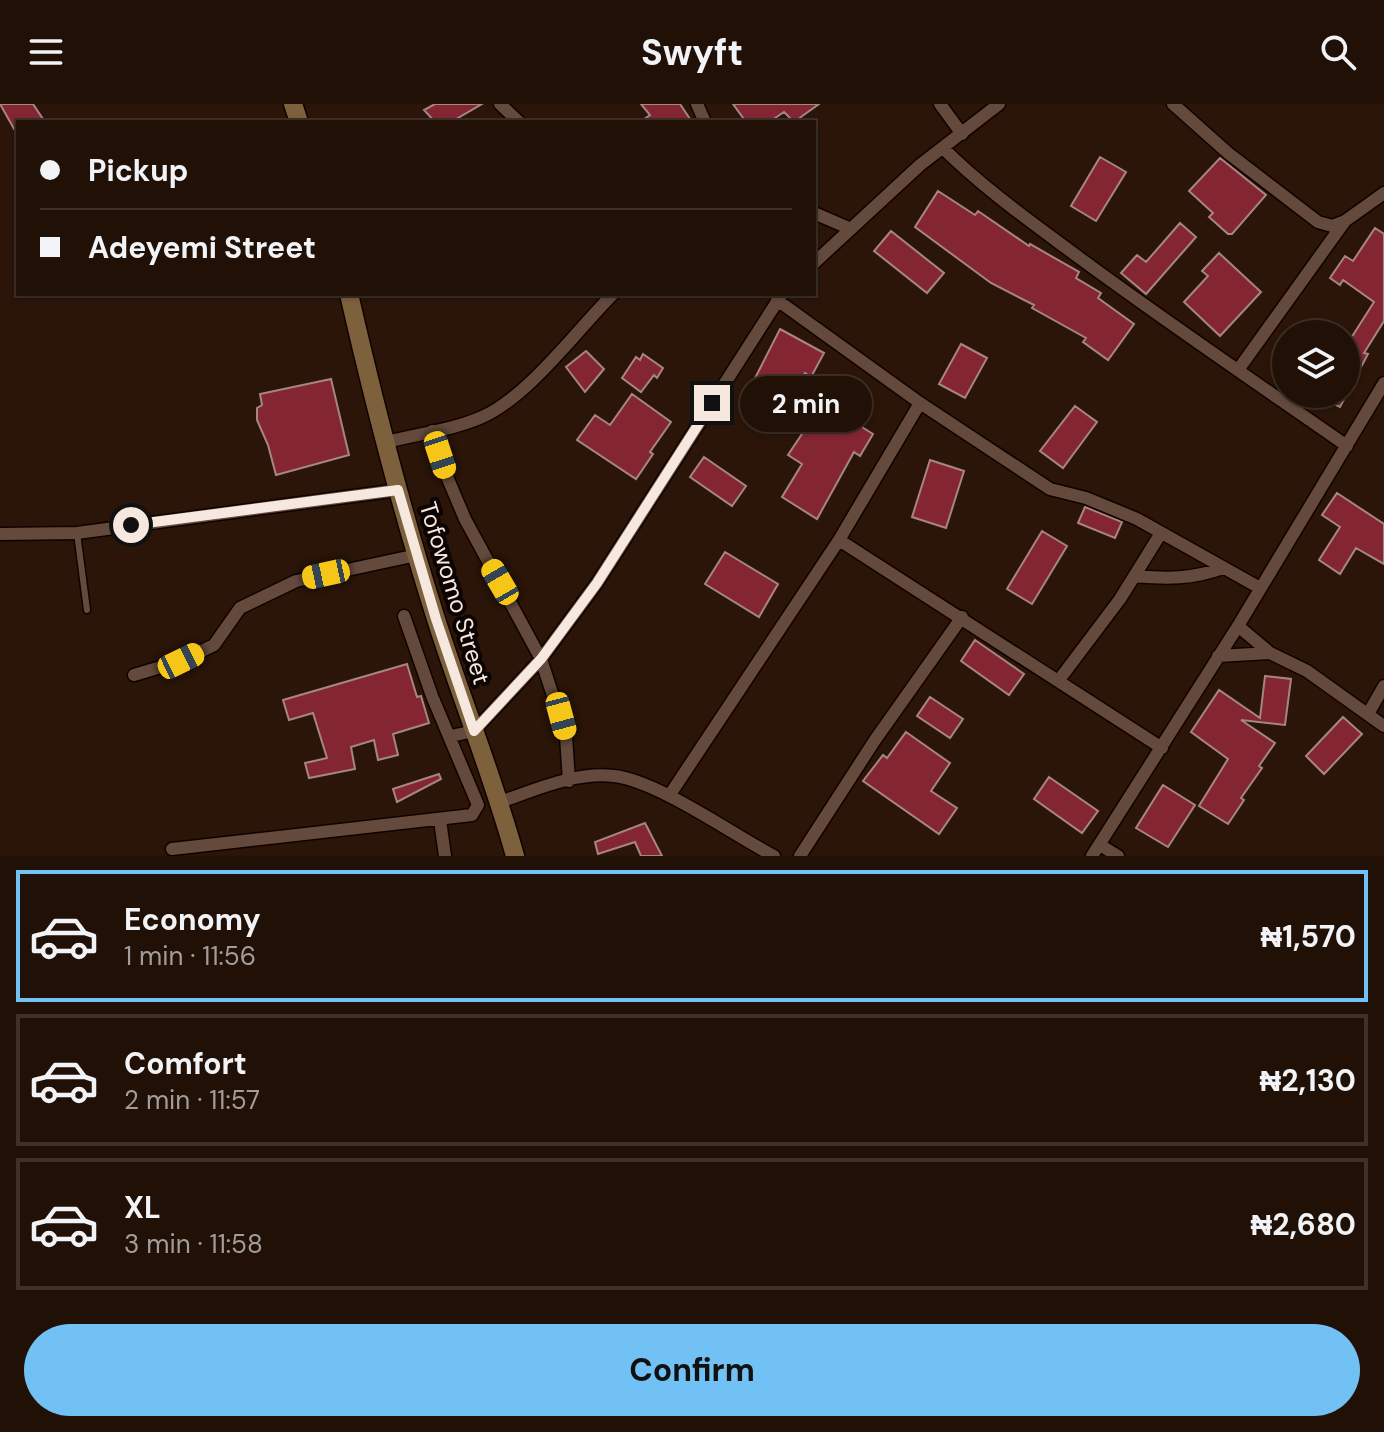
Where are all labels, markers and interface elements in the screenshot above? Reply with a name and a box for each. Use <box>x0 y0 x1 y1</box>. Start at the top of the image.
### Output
text: Swyft <box>641 29 743 76</box>
icon: menu <box>24 30 68 74</box>
icon: search <box>1316 30 1360 74</box>
text: Pickup <box>88 151 188 190</box>
text: Adeyemi Street <box>88 228 316 267</box>
map controls <box>1272 320 1360 408</box>
button: layers <box>1272 320 1360 408</box>
callout: 2 min <box>740 375 872 431</box>
route end <box>694 385 730 421</box>
text: 2 min <box>772 387 840 421</box>
car <box>421 428 459 482</box>
street label: Tofowomo Street <box>413 498 497 688</box>
route start <box>113 507 149 543</box>
car <box>478 555 522 609</box>
car <box>300 557 352 591</box>
car <box>154 640 208 682</box>
car <box>543 690 579 742</box>
icon: car <box>28 900 100 972</box>
text: Economy <box>124 900 261 939</box>
text: ₦1,570 <box>1261 917 1356 956</box>
text: 1 min · 11:56 <box>124 939 256 973</box>
icon: car <box>28 1044 100 1116</box>
text: Comfort <box>124 1044 247 1083</box>
text: ₦2,130 <box>1260 1061 1356 1100</box>
text: 2 min · 11:57 <box>124 1083 260 1117</box>
icon: car <box>28 1188 100 1260</box>
text: XL <box>124 1188 161 1227</box>
text: ₦2,680 <box>1251 1205 1356 1244</box>
text: 3 min · 11:58 <box>124 1227 263 1261</box>
button: Confirm <box>24 1324 1360 1416</box>

